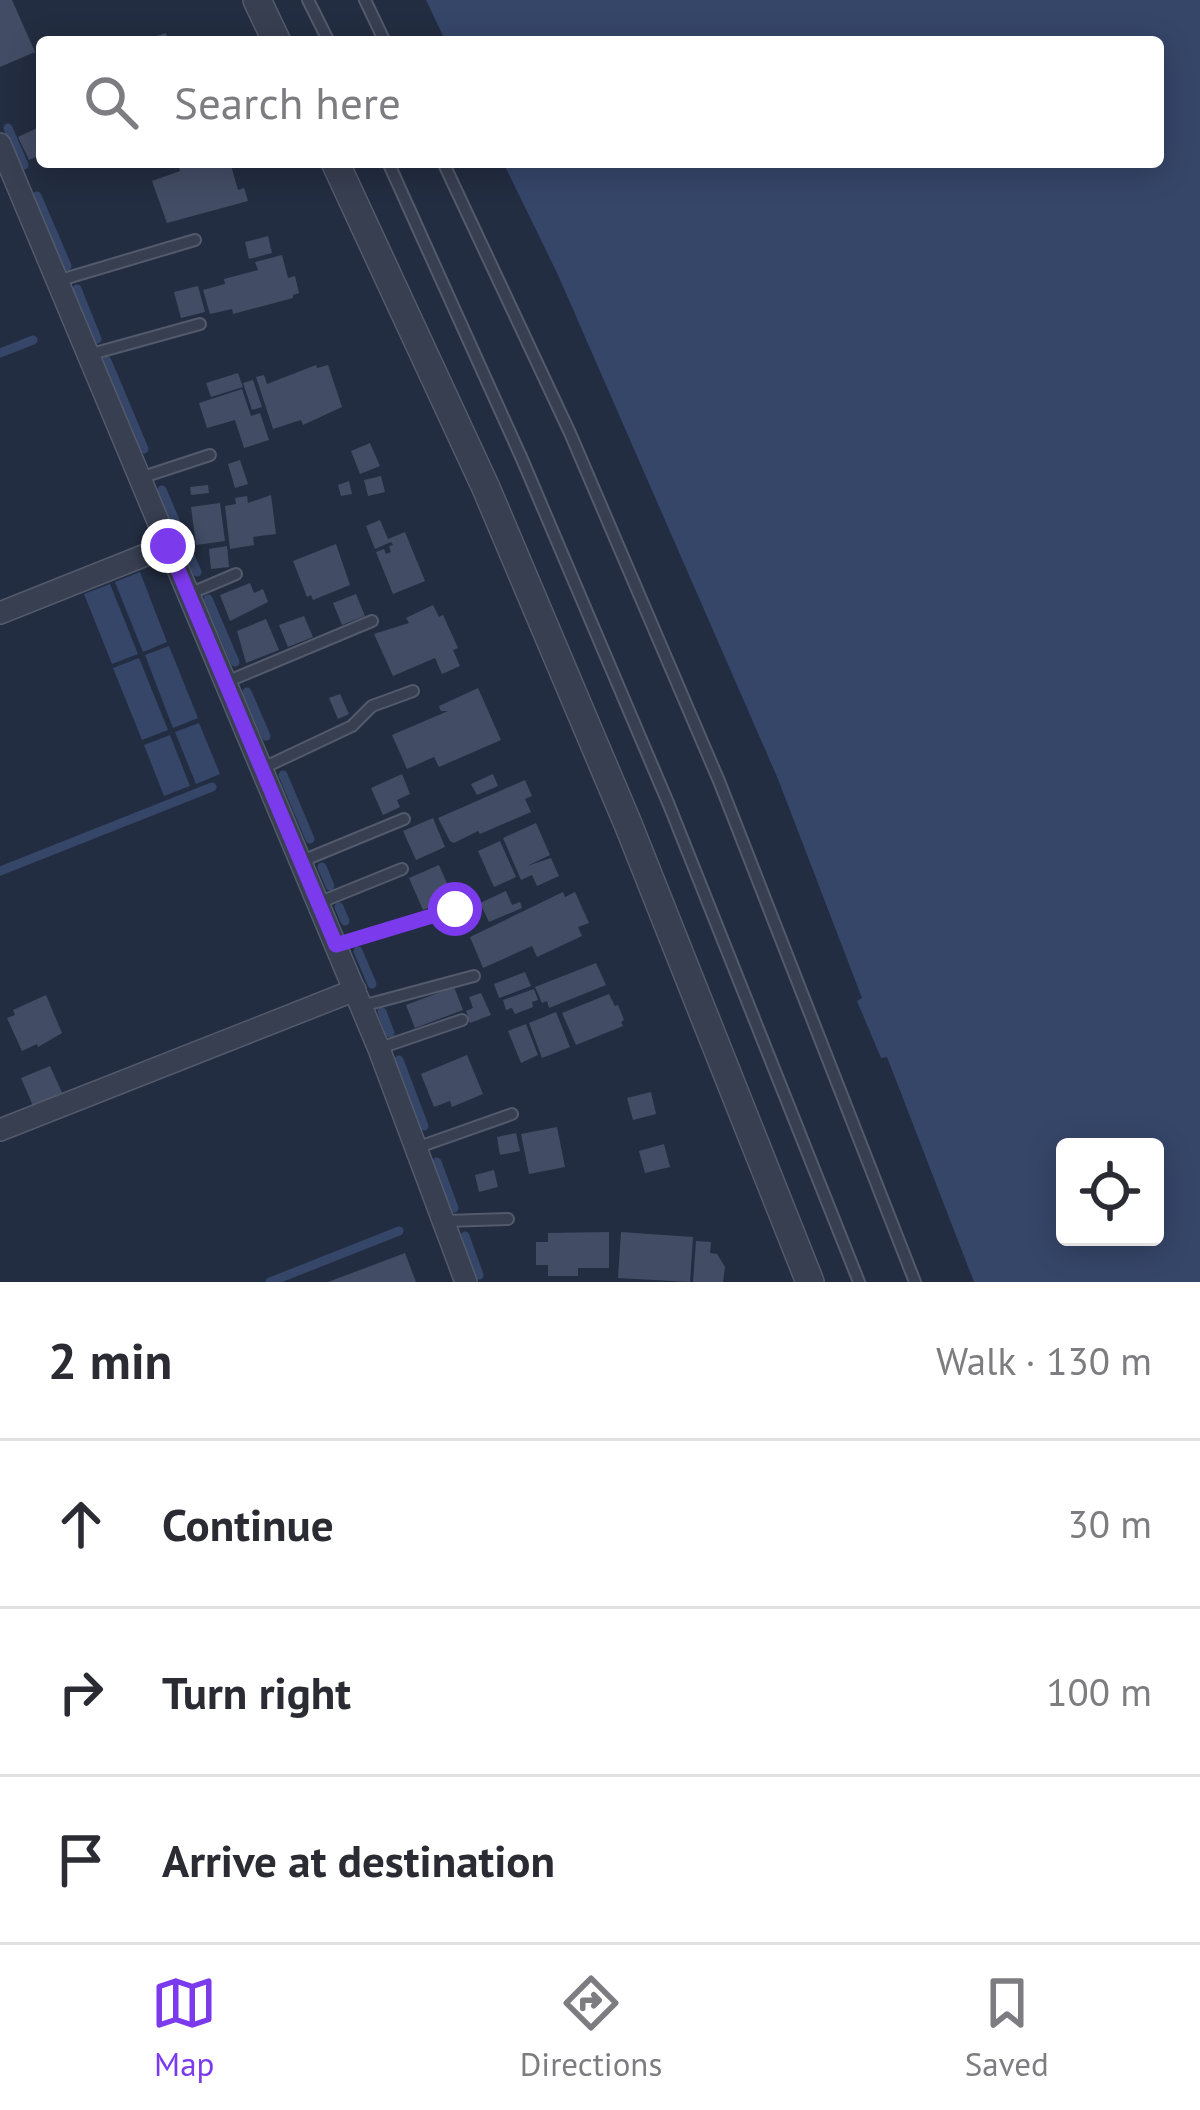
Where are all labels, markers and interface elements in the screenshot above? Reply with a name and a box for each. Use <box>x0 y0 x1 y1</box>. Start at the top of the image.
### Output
search box <box>36 36 1164 168</box>
icon: search <box>78 69 144 135</box>
text: Search here <box>174 73 401 131</box>
route end <box>141 519 195 573</box>
route start <box>428 882 482 936</box>
map controls <box>1056 1138 1164 1246</box>
button: locate <box>1056 1138 1164 1246</box>
text: 2 min <box>48 1327 172 1393</box>
text: Walk · 130 m <box>936 1335 1152 1386</box>
icon: ahead <box>48 1491 114 1557</box>
text: Continue <box>162 1495 334 1553</box>
text: 30 m <box>1067 1498 1152 1549</box>
icon: right <box>48 1659 114 1725</box>
text: Turn right <box>162 1663 351 1721</box>
text: 100 m <box>1046 1666 1152 1717</box>
icon: arrive <box>48 1827 114 1893</box>
text: Arrive at destination <box>162 1831 555 1889</box>
tab: Map <box>151 1970 217 2085</box>
tab: Directions <box>520 1970 662 2085</box>
tab: Saved <box>965 1970 1049 2085</box>

